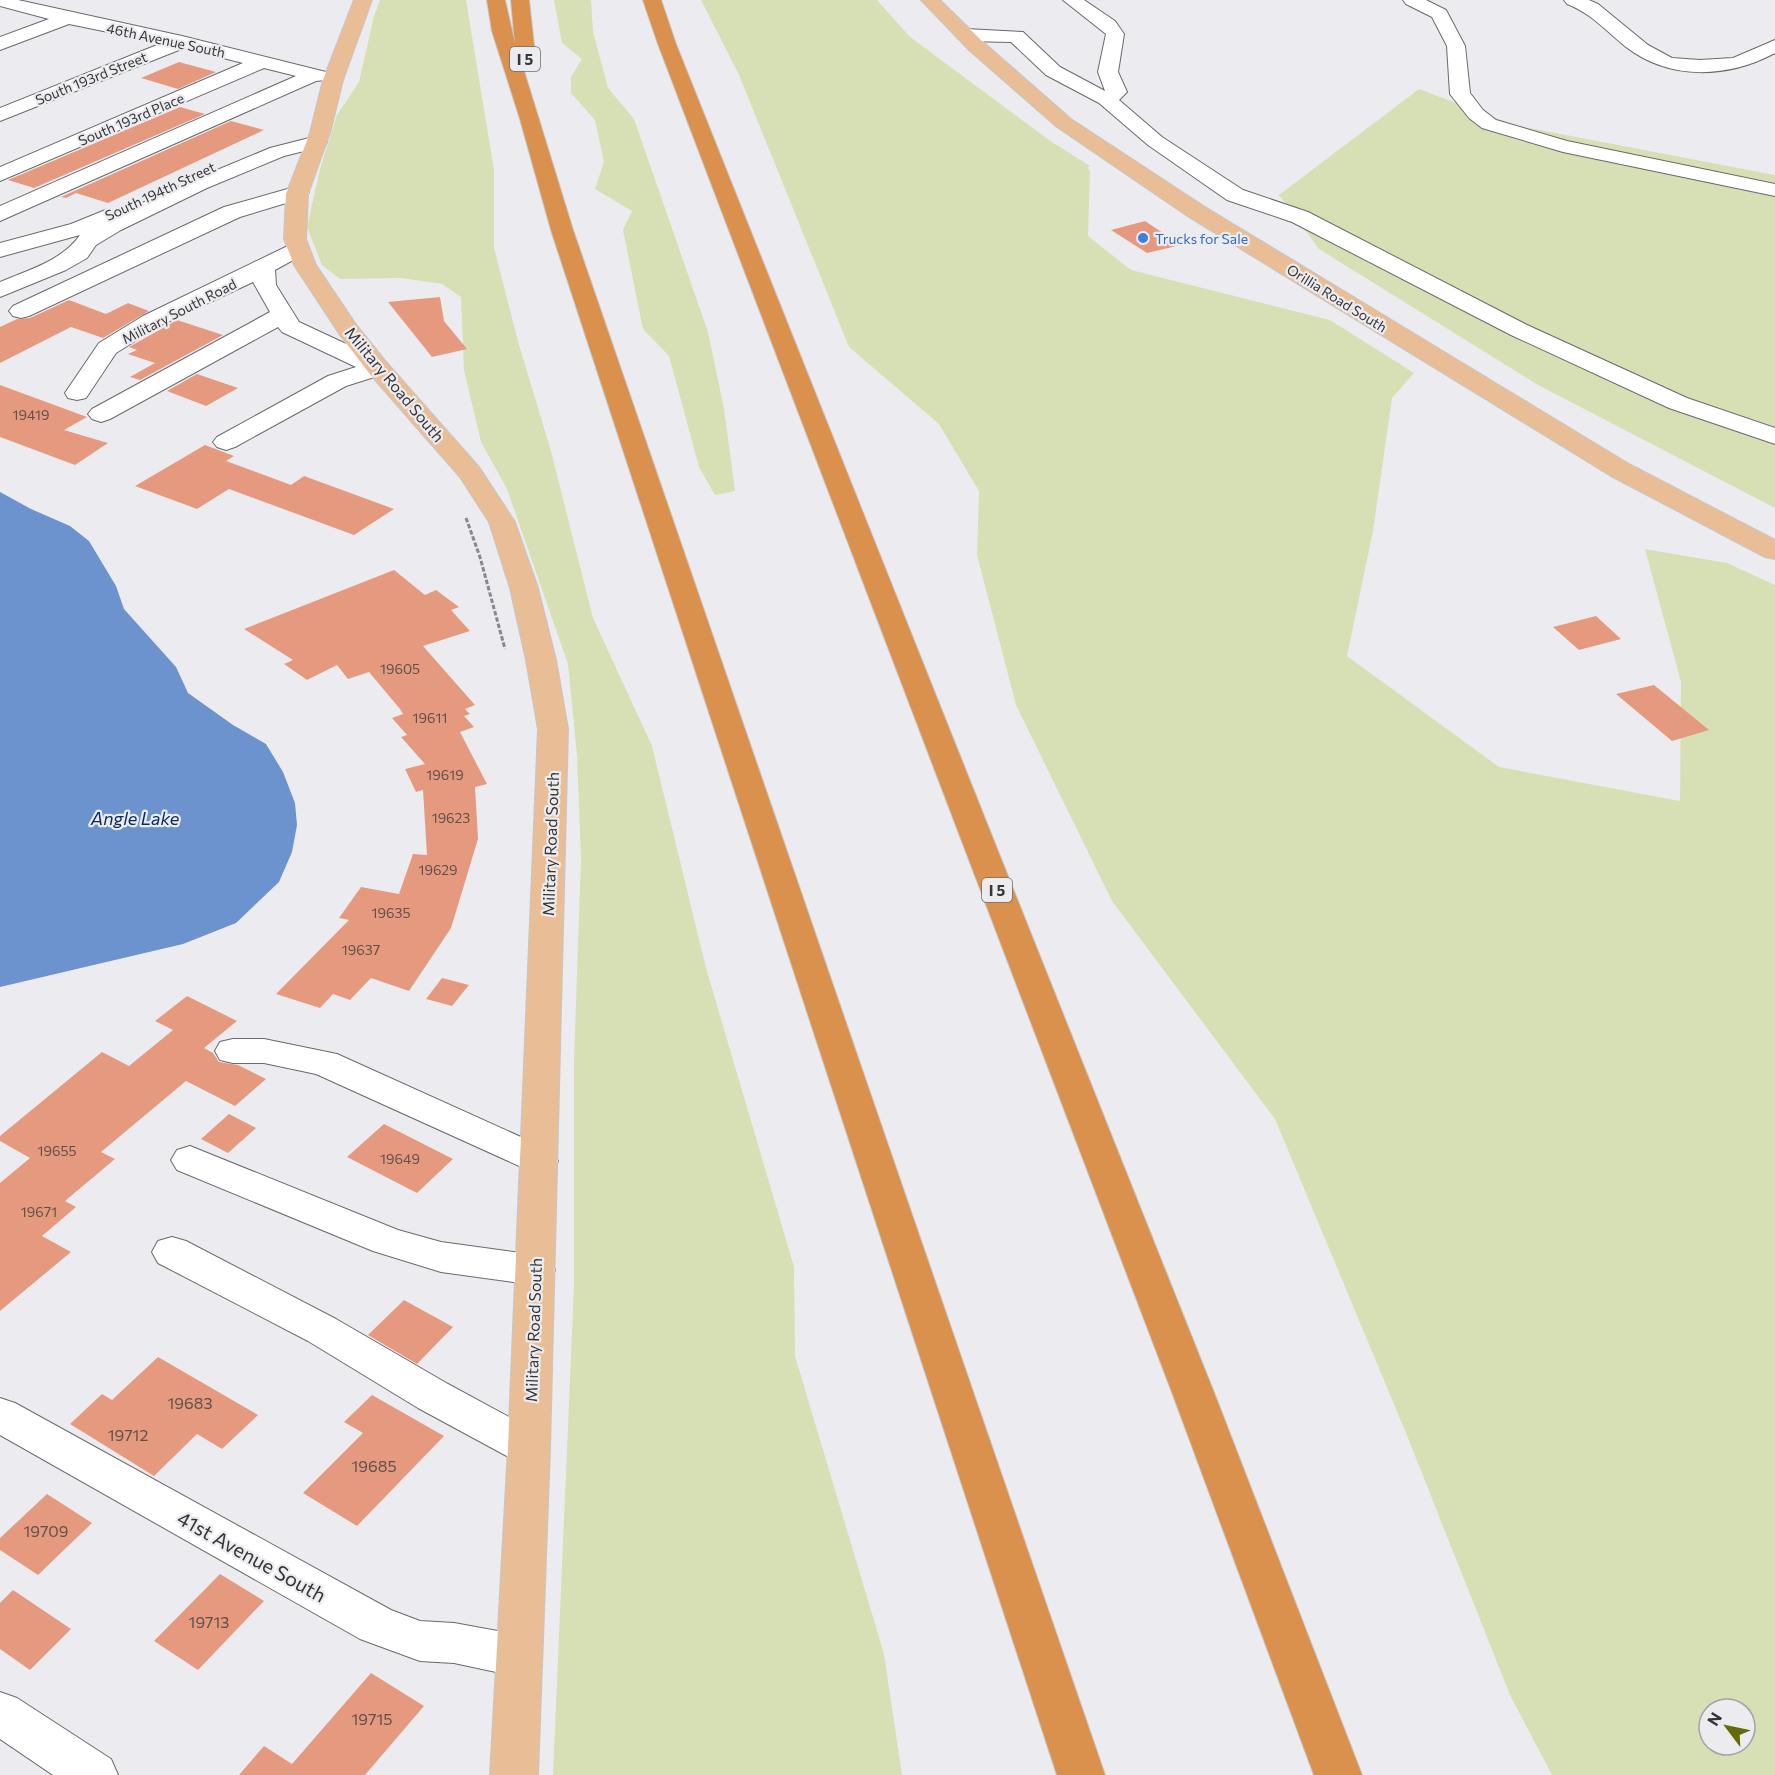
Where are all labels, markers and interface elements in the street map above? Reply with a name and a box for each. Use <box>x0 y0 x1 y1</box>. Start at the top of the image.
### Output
street label: 46th Avenue South <box>105 19 227 61</box>
road number: I 5 <box>510 47 540 71</box>
street label: South 193rd Street <box>33 48 150 108</box>
street label: South 193rd Place <box>76 89 186 149</box>
street label: South 194th Street <box>102 158 218 224</box>
place label: Trucks for Sale <box>1155 230 1248 247</box>
marker: Trucks for Sale <box>1136 231 1150 245</box>
street label: Orillia Road South <box>1284 260 1390 336</box>
street label: Military South Road <box>119 275 239 347</box>
street label: Military Road South <box>341 323 449 445</box>
house number: 19419 <box>13 406 49 423</box>
house number: 19605 <box>380 660 420 677</box>
house number: 19611 <box>413 709 447 726</box>
house number: 19619 <box>426 766 464 783</box>
street label: Military Road South <box>538 772 562 916</box>
water label: Angle Lake <box>90 807 180 829</box>
house number: 19623 <box>432 809 470 826</box>
house number: 19629 <box>418 861 458 878</box>
road number: I 5 <box>982 878 1012 902</box>
house number: 19635 <box>372 904 410 921</box>
house number: 19637 <box>342 941 380 958</box>
house number: 19655 <box>37 1142 77 1159</box>
house number: 19649 <box>380 1150 420 1167</box>
house number: 19671 <box>21 1203 57 1220</box>
street label: Military Road South <box>521 1258 545 1402</box>
house number: 19683 <box>167 1393 213 1412</box>
house number: 19712 <box>108 1425 148 1444</box>
house number: 19685 <box>351 1456 397 1475</box>
street label: 41st Avenue South <box>174 1505 330 1607</box>
house number: 19709 <box>23 1521 69 1540</box>
house number: 19713 <box>189 1612 229 1631</box>
north arrow <box>1697 1697 1757 1757</box>
house number: 19715 <box>352 1709 392 1728</box>
text: N <box>1703 1709 1725 1729</box>

